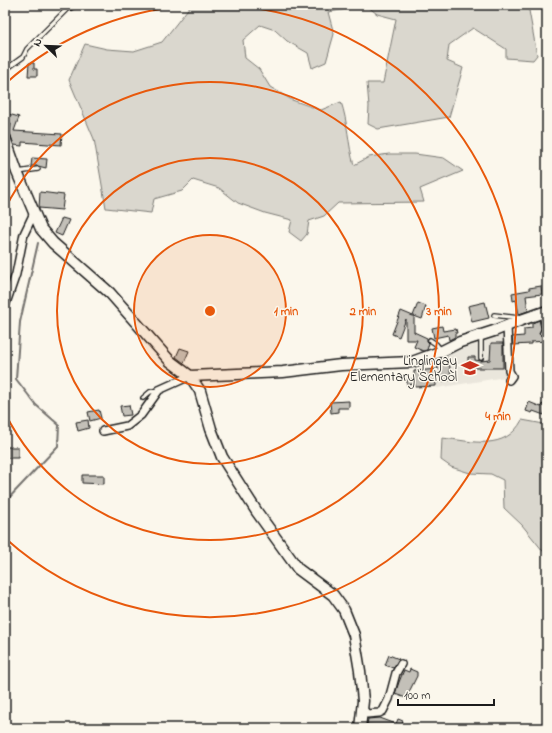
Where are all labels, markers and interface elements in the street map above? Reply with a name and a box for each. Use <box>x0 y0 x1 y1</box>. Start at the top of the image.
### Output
north arrow <box>26 26 66 66</box>
text: N <box>29 36 47 49</box>
text: 1 min <box>274 303 298 321</box>
text: 2 min <box>349 303 376 321</box>
text: 3 min <box>425 303 452 321</box>
centre of rings <box>203 304 217 318</box>
place label: Linglingay Elementary School <box>350 351 457 389</box>
school or university icon: Linglingay Elementary School <box>460 358 480 378</box>
text: 4 min <box>484 408 511 426</box>
scale bar <box>398 681 494 707</box>
text: 100 m <box>404 687 431 705</box>

